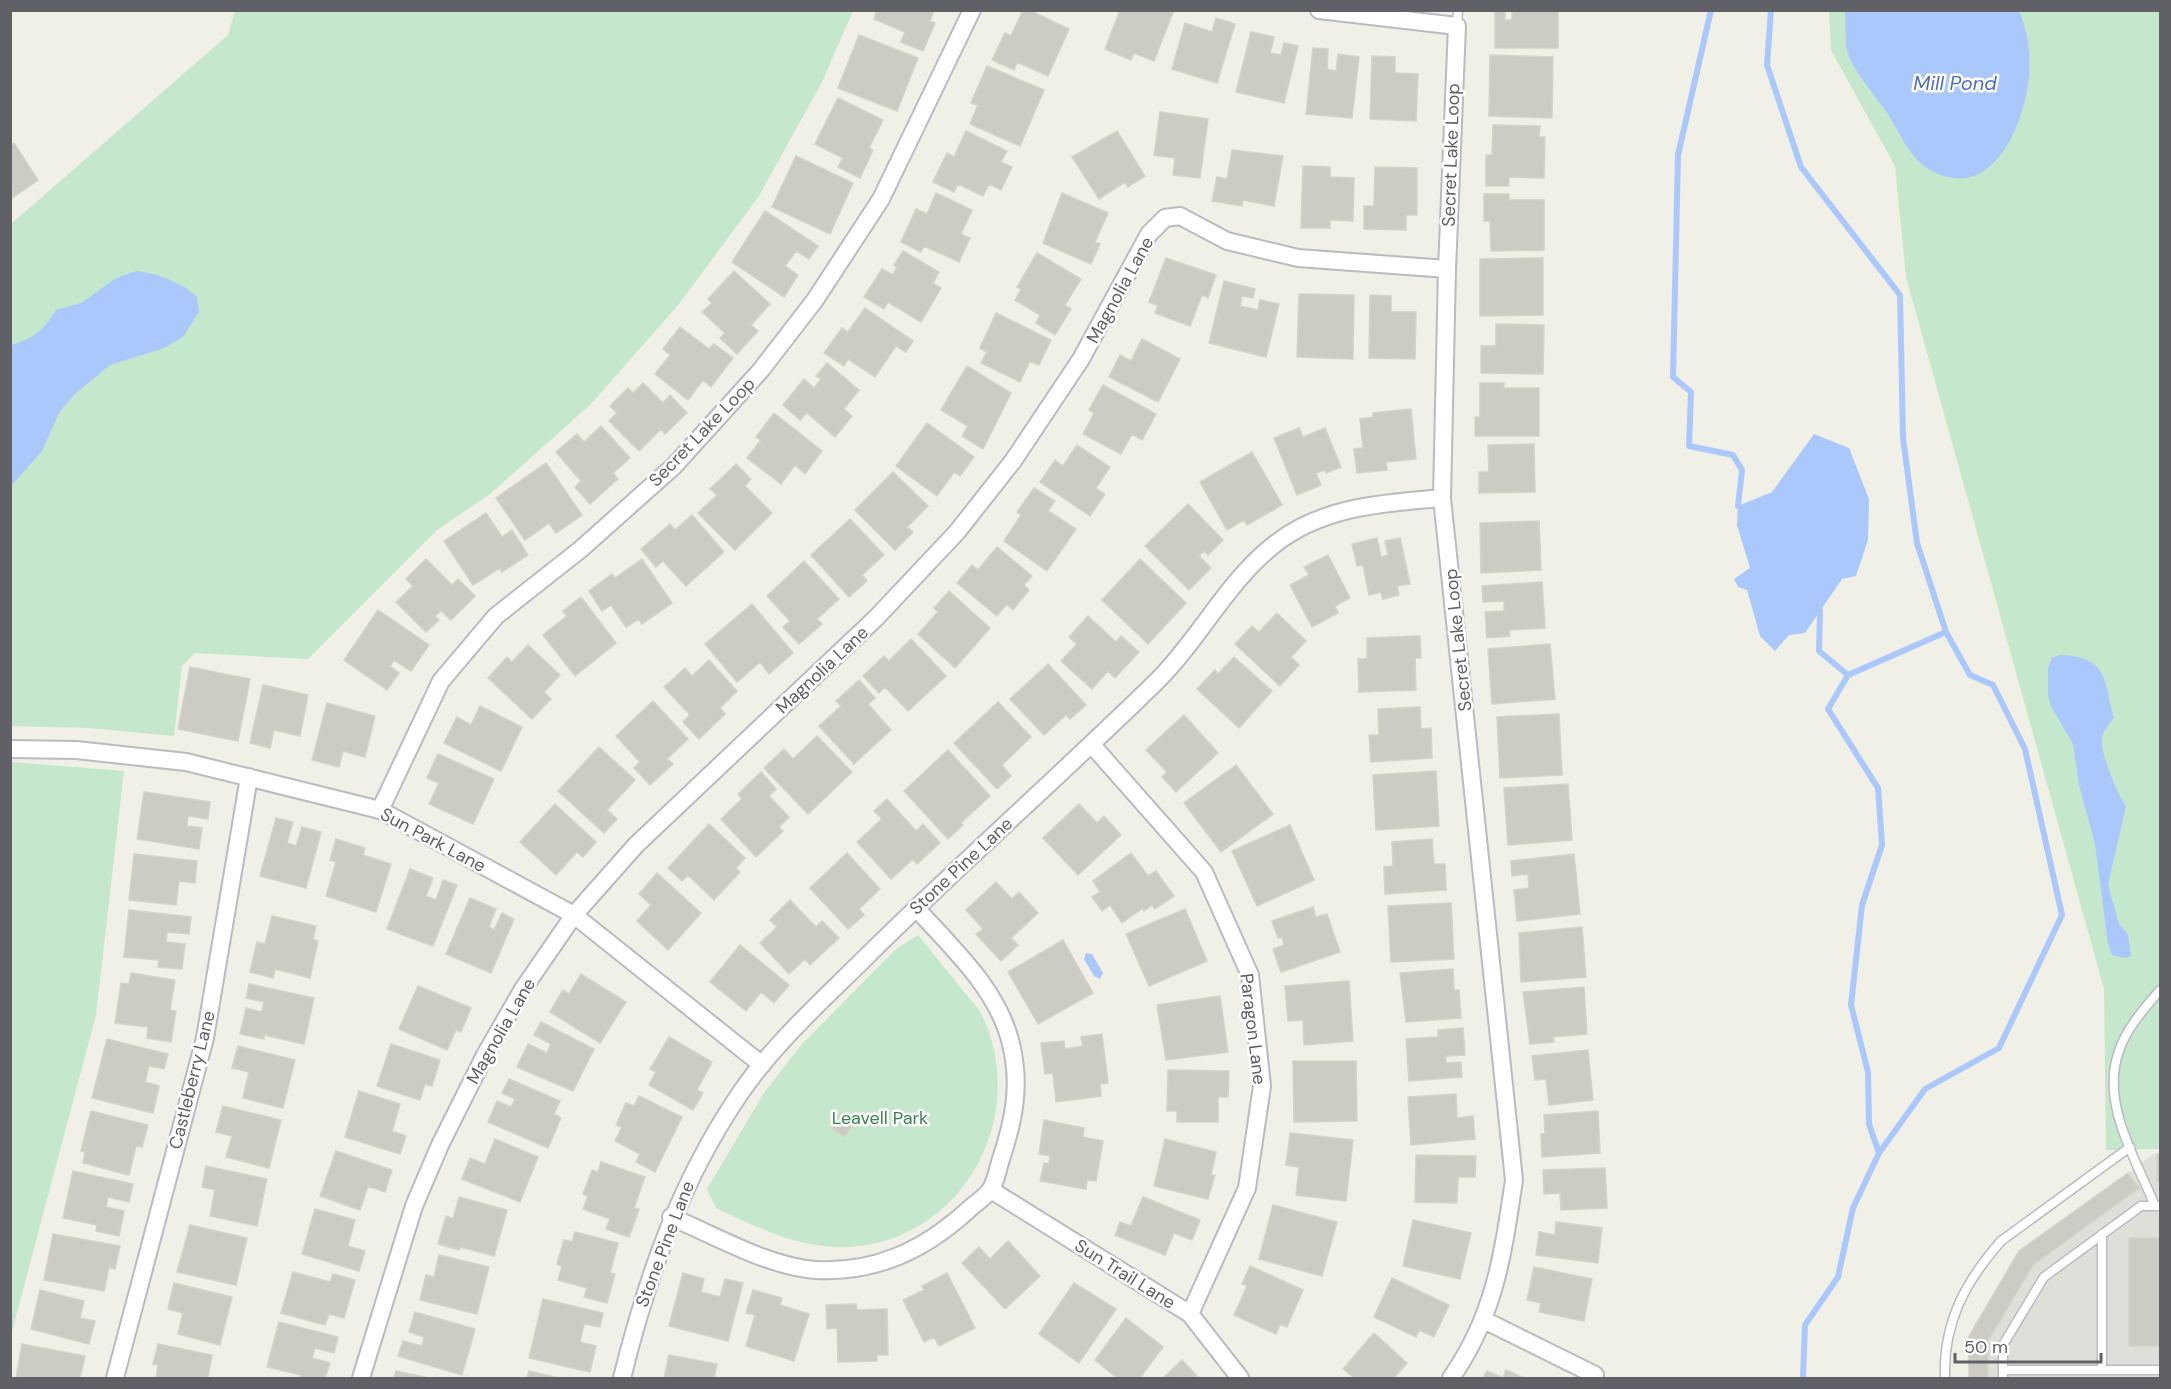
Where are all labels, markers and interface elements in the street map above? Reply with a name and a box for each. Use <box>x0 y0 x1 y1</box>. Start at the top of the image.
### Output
water label: Mill Pond <box>1913 70 1997 96</box>
street label: Secret Lake Loop <box>1437 83 1465 227</box>
street label: Magnolia Lane <box>1081 232 1159 348</box>
street label: Secret Lake Loop <box>644 372 760 492</box>
street label: Secret Lake Loop <box>1439 567 1477 713</box>
street label: Magnolia Lane <box>770 621 874 719</box>
street label: Sun Park Lane <box>376 802 490 878</box>
street label: Stone Pine Lane <box>904 812 1018 920</box>
street label: Paragon Lane <box>1234 972 1272 1086</box>
street label: Magnolia Lane <box>461 974 541 1088</box>
street label: Castleberry Lane <box>163 1008 221 1152</box>
park label: Leavell Park <box>832 1106 928 1130</box>
street label: Stone Pine Lane <box>630 1178 700 1310</box>
street label: Sun Trail Lane <box>1070 1234 1180 1314</box>
scale bar <box>1955 1326 2100 1364</box>
text: 50 m <box>1964 1335 2008 1359</box>

